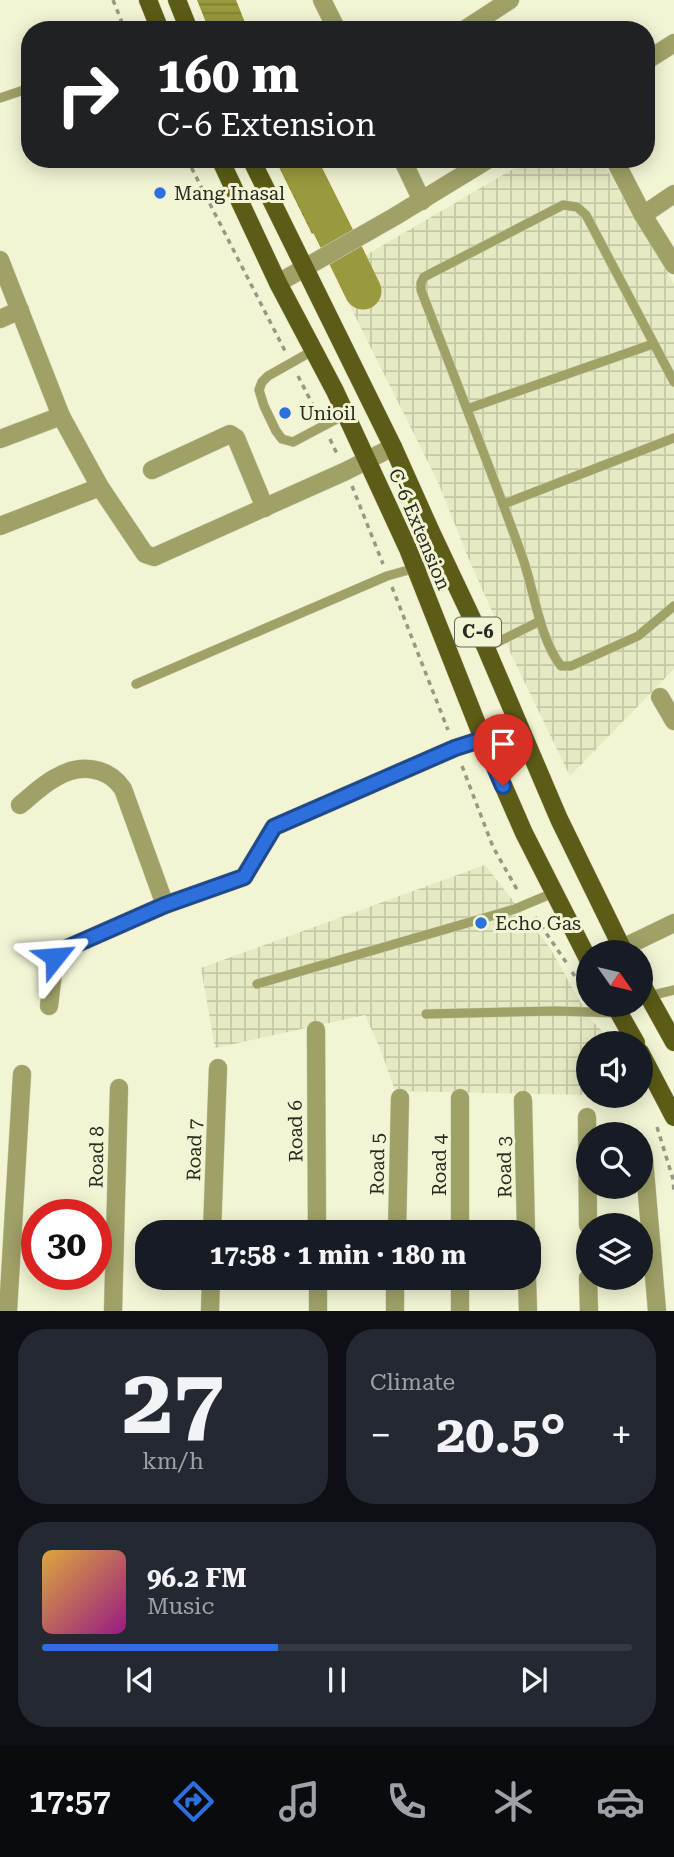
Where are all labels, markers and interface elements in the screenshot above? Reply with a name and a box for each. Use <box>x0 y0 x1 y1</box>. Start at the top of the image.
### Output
text: 160 m <box>157 47 299 104</box>
icon: right <box>42 49 133 140</box>
text: C-6 Extension <box>157 106 376 144</box>
place label: Mang Inasal <box>174 182 285 205</box>
marker: Mang Inasal <box>152 185 168 201</box>
place label: Unioil <box>299 402 356 425</box>
marker: Unioil <box>277 405 293 421</box>
street label: C-6 Extension <box>384 465 456 593</box>
road number: C-6 <box>455 618 501 646</box>
pin <box>473 714 533 786</box>
icon: arrive <box>484 725 522 763</box>
place label: Echo Gas <box>495 912 581 935</box>
marker: Echo Gas <box>473 915 489 931</box>
position arrow <box>18 920 92 994</box>
north arrow <box>576 940 653 1017</box>
map controls <box>576 940 653 1290</box>
button: sound <box>576 1031 653 1108</box>
street label: Road 6 <box>283 1100 308 1162</box>
street label: Road 7 <box>182 1118 207 1181</box>
button: search <box>576 1122 653 1199</box>
street label: Road 8 <box>84 1126 109 1188</box>
street label: Road 5 <box>365 1133 390 1195</box>
street label: Road 4 <box>428 1134 451 1196</box>
street label: Road 3 <box>492 1136 517 1198</box>
speed limit sign: 30 <box>21 1199 112 1290</box>
button: layers <box>576 1213 653 1290</box>
text: 17:58 · 1 min · 180 m <box>210 1240 466 1270</box>
text: 27 <box>122 1349 224 1455</box>
text: Climate <box>370 1369 455 1396</box>
text: 20.5° <box>436 1404 566 1465</box>
text: − <box>370 1413 391 1457</box>
text: + <box>611 1413 632 1457</box>
text: km/h <box>142 1448 204 1475</box>
text: 96.2 FM <box>147 1563 247 1593</box>
text: Music <box>147 1593 214 1620</box>
icon: previous <box>121 1661 159 1699</box>
icon: pause <box>318 1661 356 1699</box>
icon: next <box>515 1661 553 1699</box>
icon: directions <box>169 1777 218 1826</box>
icon: music <box>275 1777 324 1826</box>
icon: phone <box>382 1777 431 1826</box>
icon: climate <box>489 1777 538 1826</box>
icon: car <box>596 1777 645 1826</box>
text: 17:57 <box>29 1782 111 1820</box>

